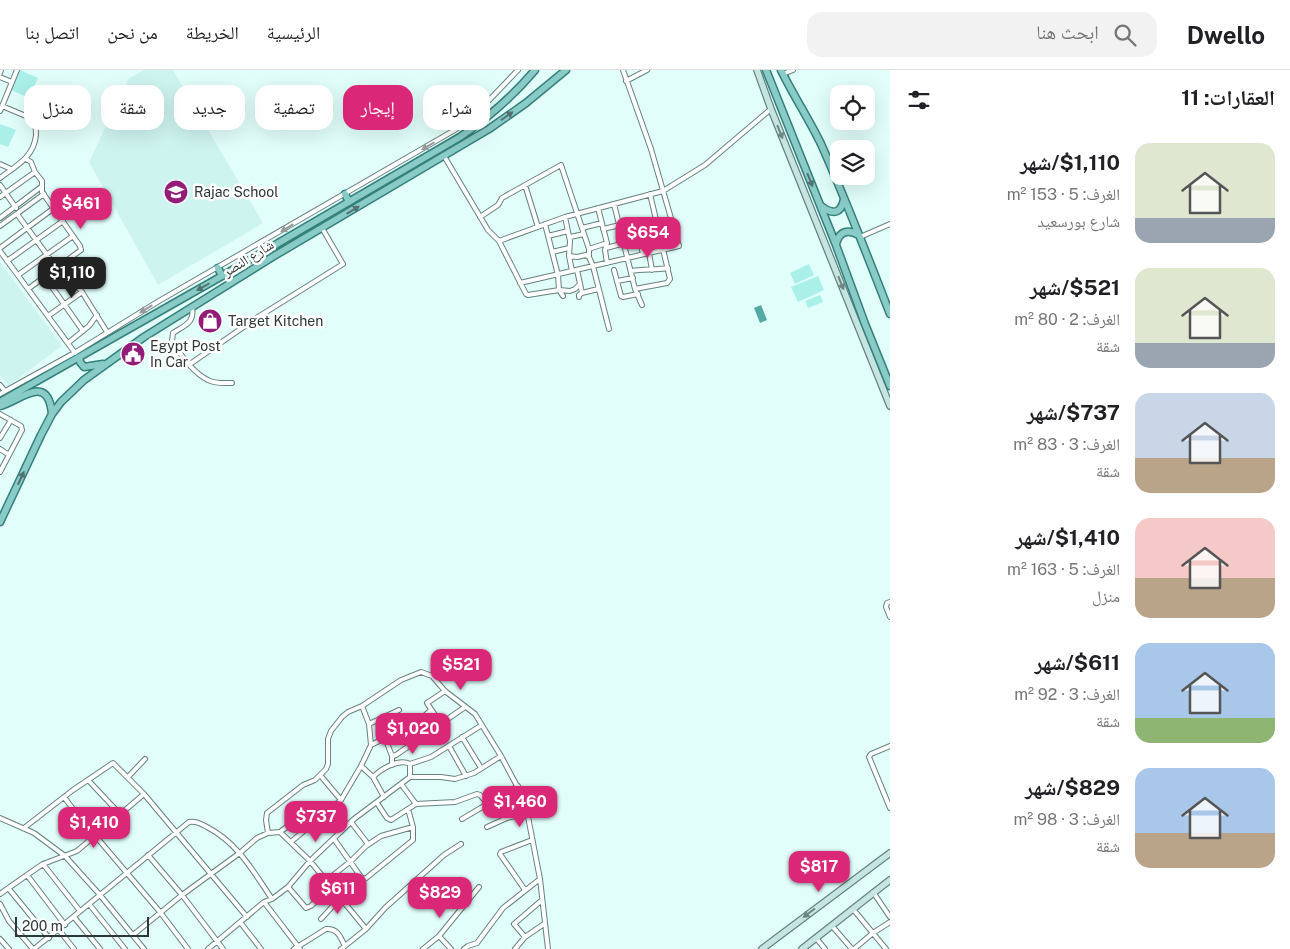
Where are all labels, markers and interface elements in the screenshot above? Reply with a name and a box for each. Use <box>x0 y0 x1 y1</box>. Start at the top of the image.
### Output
search box <box>807 12 1157 57</box>
text: ابحث هنا <box>1036 21 1099 43</box>
icon: search <box>1111 21 1139 49</box>
text: Dwello <box>1187 21 1265 49</box>
text: اتصل بنا <box>25 22 79 43</box>
text: من نحن <box>107 22 158 43</box>
text: الخريطة <box>186 22 239 43</box>
text: الرئيسية <box>267 22 320 43</box>
chip: منزل <box>24 85 91 130</box>
chip: شقة <box>101 85 164 130</box>
chip: جديد <box>174 85 245 130</box>
chip: تصفية <box>255 85 333 130</box>
chip: إيجار <box>343 85 413 130</box>
chip: شراء <box>423 85 490 130</box>
map controls <box>830 85 875 185</box>
button: locate <box>830 85 875 130</box>
text: العقارات: 11 <box>1181 85 1275 110</box>
icon: filters <box>905 86 933 114</box>
one-way arrow <box>500 111 514 121</box>
one-way arrow <box>777 125 785 139</box>
button: layers <box>830 140 875 185</box>
one-way arrow <box>421 141 434 150</box>
text: $1,110/شهر <box>1020 150 1120 175</box>
icon: home <box>1175 163 1235 223</box>
one-way arrow <box>806 173 814 188</box>
school or university icon: Rajac School <box>163 179 189 205</box>
place label: Rajac School <box>194 184 278 200</box>
text: الغرف: 5 · 153 m² <box>1007 185 1120 204</box>
pin: $461 <box>51 188 111 230</box>
text: $461 <box>62 194 100 213</box>
one-way arrow <box>347 205 360 214</box>
text: شارع بورسعيد <box>1037 212 1120 231</box>
pin: $654 <box>618 216 678 259</box>
one-way arrow <box>281 223 294 232</box>
text: $654 <box>627 223 669 242</box>
street label: شارع النصر <box>219 236 277 282</box>
pin: $1,110 <box>31 256 113 299</box>
text: $1,110 <box>49 263 95 282</box>
text: $521/شهر <box>1030 275 1120 300</box>
one-way arrow <box>838 276 846 290</box>
one-way arrow <box>196 283 210 292</box>
icon: home <box>1175 288 1235 348</box>
one-way arrow <box>140 304 153 313</box>
shop icon: Target Kitchen <box>197 308 223 334</box>
text: الغرف: 2 · 80 m² <box>1014 310 1120 329</box>
place label: Target Kitchen <box>228 313 323 329</box>
text: شقة <box>1096 337 1120 356</box>
place label: Egypt Post In Car <box>150 338 221 370</box>
public building icon: Egypt Post In Car <box>120 341 146 367</box>
text: $737/شهر <box>1027 400 1120 425</box>
icon: home <box>1175 413 1235 473</box>
text: الغرف: 3 · 83 m² <box>1013 435 1120 454</box>
text: شقة <box>1096 462 1120 481</box>
one-way arrow <box>17 471 25 485</box>
text: $1,410/شهر <box>1015 525 1120 550</box>
icon: home <box>1175 538 1235 598</box>
text: الغرف: 5 · 163 m² <box>1007 560 1120 579</box>
text: منزل <box>1092 587 1120 606</box>
pin: $521 <box>431 648 491 691</box>
text: $611/شهر <box>1035 650 1120 675</box>
text: $521 <box>442 655 480 674</box>
icon: home <box>1175 663 1235 723</box>
text: الغرف: 3 · 92 m² <box>1014 685 1120 704</box>
pin: $1,020 <box>372 712 454 755</box>
text: شقة <box>1096 712 1120 731</box>
text: $1,020 <box>387 719 439 738</box>
text: $829/شهر <box>1025 775 1120 800</box>
pin: $1,460 <box>479 786 561 828</box>
icon: home <box>1175 788 1235 848</box>
text: $1,460 <box>493 792 547 811</box>
pin: $737 <box>286 800 346 843</box>
pin: $1,410 <box>53 806 135 849</box>
text: $737 <box>295 807 337 826</box>
text: الغرف: 3 · 98 m² <box>1013 810 1120 829</box>
text: $1,410 <box>69 813 119 832</box>
text: شقة <box>1096 837 1120 856</box>
pin: $817 <box>789 850 849 893</box>
text: $817 <box>800 857 838 876</box>
pin: $611 <box>308 872 368 915</box>
pin: $829 <box>410 876 470 919</box>
text: $611 <box>320 879 356 898</box>
text: $829 <box>419 883 461 902</box>
one-way arrow <box>803 908 816 919</box>
scale bar <box>15 914 149 937</box>
text: 200 m <box>22 918 63 934</box>

